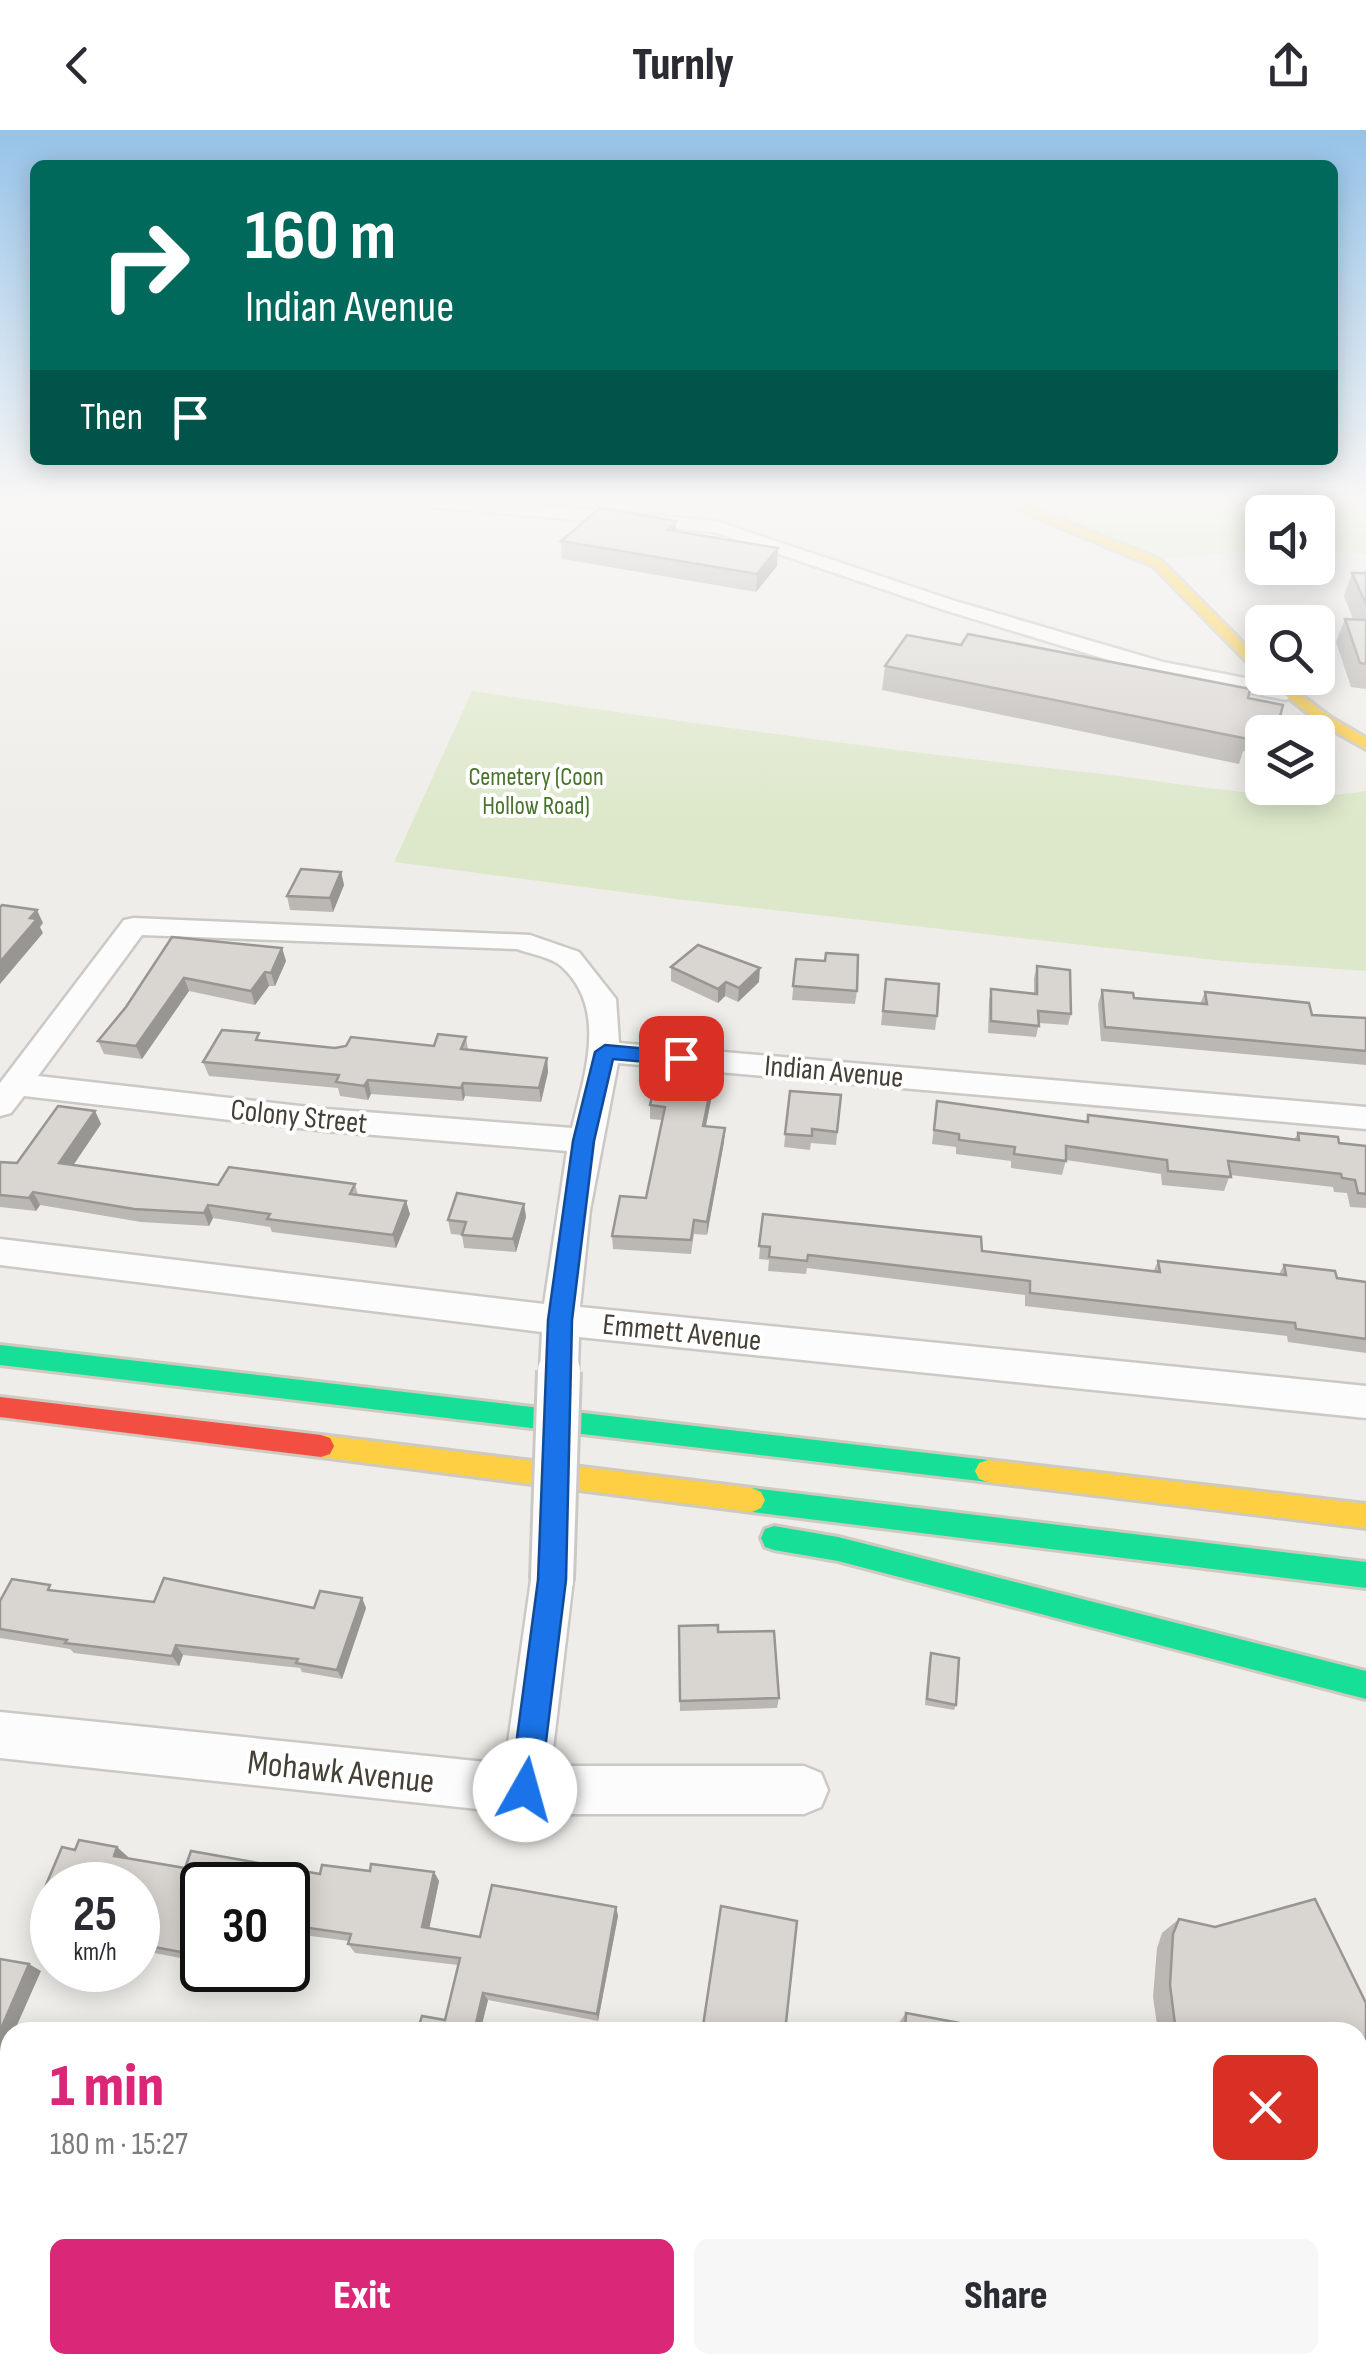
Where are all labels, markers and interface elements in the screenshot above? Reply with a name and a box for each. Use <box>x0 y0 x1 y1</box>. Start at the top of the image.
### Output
icon: back <box>50 38 105 93</box>
text: Turnly <box>632 38 734 93</box>
icon: share <box>1261 38 1316 93</box>
text: 160 m <box>245 195 396 279</box>
icon: right <box>80 200 210 330</box>
text: Indian Avenue <box>245 280 454 335</box>
icon: arrive <box>163 390 218 445</box>
text: Then <box>80 395 143 440</box>
map controls <box>1245 495 1335 805</box>
button: sound <box>1245 495 1335 585</box>
button: search <box>1245 605 1335 695</box>
button: layers <box>1245 715 1335 805</box>
park label: Cemetery (Coon Hollow Road) <box>468 762 604 822</box>
pin <box>639 1016 724 1101</box>
icon: arrive <box>654 1031 709 1086</box>
street label: Indian Avenue <box>763 1048 905 1096</box>
street label: Colony Street <box>229 1092 369 1142</box>
street label: Emmett Avenue <box>601 1307 763 1359</box>
position arrow <box>473 1738 577 1842</box>
street label: Mohawk Avenue <box>245 1741 436 1804</box>
speed limit sign: 30 <box>180 1862 310 1992</box>
text: 25 <box>73 1885 117 1945</box>
text: km/h <box>73 1937 117 1968</box>
text: 1 min <box>50 2051 164 2123</box>
button: close <box>1213 2055 1318 2160</box>
text: 180 m · 15:27 <box>50 2125 188 2164</box>
button: Exit <box>50 2239 674 2354</box>
button: Share <box>694 2239 1318 2354</box>

